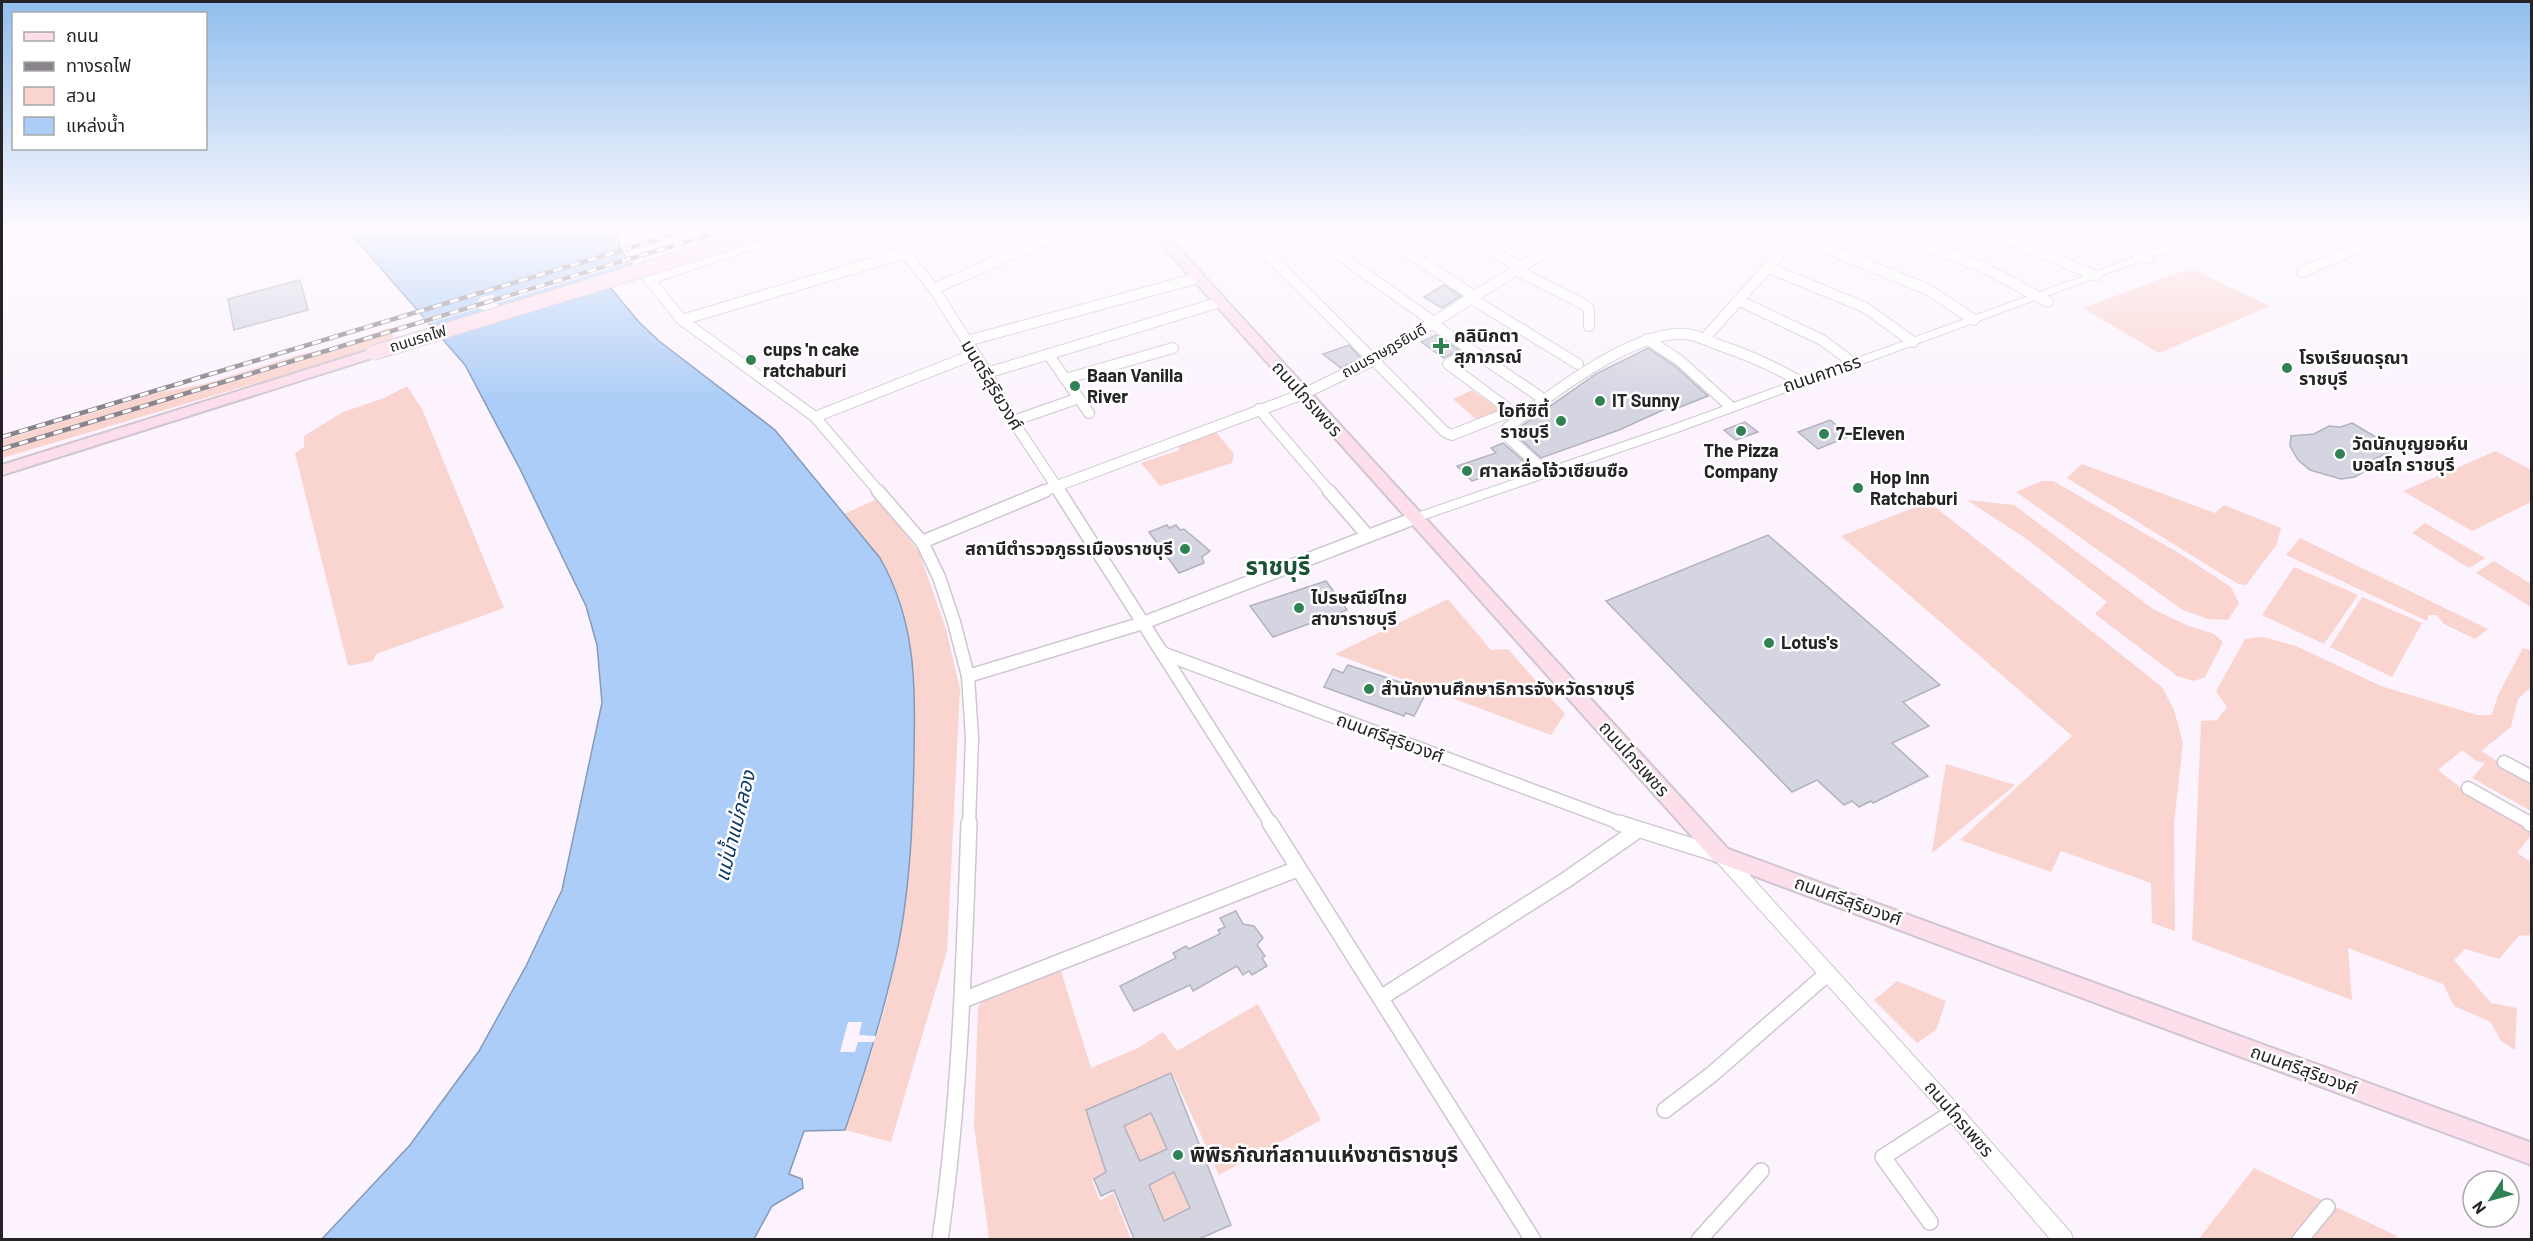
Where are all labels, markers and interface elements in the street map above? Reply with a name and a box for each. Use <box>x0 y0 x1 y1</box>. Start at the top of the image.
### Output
legend <box>12 12 207 150</box>
text: ถนน <box>66 24 99 46</box>
text: ทางรถไฟ <box>66 54 131 76</box>
text: สวน <box>66 84 96 106</box>
text: แหล่งน้ำ <box>66 113 125 136</box>
street label: ถนนราษฎรยินดี <box>1338 319 1429 381</box>
street label: ถนนรถไฟ <box>387 321 448 355</box>
place label: คลินิกตา สุภาภรณ์ <box>1454 324 1522 368</box>
street label: มนตรีสุริยวงศ์ <box>956 335 1029 434</box>
marker: คลินิกตา สุภาภรณ์ <box>1432 337 1450 355</box>
place label: cups 'n cake ratchaburi <box>763 338 860 381</box>
place label: โรงเรียนดรุณา ราชบุรี <box>2299 346 2408 390</box>
street label: ถนนคฑาธร <box>1780 349 1864 397</box>
marker: cups 'n cake ratchaburi <box>744 353 758 367</box>
street label: ถนนไกรเพชร <box>1268 356 1348 441</box>
marker: โรงเรียนดรุณา ราชบุรี <box>2280 361 2294 375</box>
place label: Baan Vanilla River <box>1087 364 1183 407</box>
marker: Baan Vanilla River <box>1068 379 1082 393</box>
place label: IT Sunny <box>1612 389 1680 411</box>
marker: IT Sunny <box>1593 394 1607 408</box>
place label: ไอทีซิตี้ ราชบุรี <box>1498 398 1550 443</box>
marker: ไอทีซิตี้ ราชบุรี <box>1554 414 1568 428</box>
place label: 7-Eleven <box>1836 422 1905 444</box>
marker: The Pizza Company <box>1734 424 1748 438</box>
marker: 7-Eleven <box>1817 427 1831 441</box>
place label: วัดนักบุญยอห์น บอสโก ราชบุรี <box>2352 432 2469 476</box>
place label: The Pizza Company <box>1703 439 1779 482</box>
marker: วัดนักบุญยอห์น บอสโก ราชบุรี <box>2333 447 2347 461</box>
place label: ศาลหลื่อโจ้วเซียนซือ <box>1479 458 1628 481</box>
marker: ศาลหลื่อโจ้วเซียนซือ <box>1460 464 1474 478</box>
place label: Hop Inn Ratchaburi <box>1870 466 1958 509</box>
marker: Hop Inn Ratchaburi <box>1851 481 1865 495</box>
place label: สถานีตำรวจภูธรเมืองราชบุรี <box>965 537 1173 560</box>
marker: สถานีตำรวจภูธรเมืองราชบุรี <box>1178 542 1192 556</box>
district label: ราชบุรี <box>1246 551 1310 582</box>
place label: ไปรษณีย์ไทย สาขาราชบุรี <box>1311 586 1407 630</box>
marker: ไปรษณีย์ไทย สาขาราชบุรี <box>1292 601 1306 615</box>
place label: Lotus's <box>1781 631 1838 653</box>
marker: Lotus's <box>1762 636 1776 650</box>
place label: สำนักงานศึกษาธิการจังหวัดราชบุรี <box>1381 677 1635 700</box>
marker: สำนักงานศึกษาธิการจังหวัดราชบุรี <box>1362 682 1376 696</box>
street label: ถนนศรีสุริยวงศ์ <box>1333 707 1447 768</box>
street label: ถนนไกรเพชร <box>1595 716 1675 801</box>
water label: แม่น้ำแม่กลอง <box>708 766 760 884</box>
street label: ถนนศรีสุริยวงศ์ <box>1791 870 1905 931</box>
street label: ถนนศรีสุริยวงศ์ <box>2247 1039 2361 1100</box>
street label: ถนนไกรเพชร <box>1921 1076 1999 1161</box>
place label: พิพิธภัณฑ์สถานแห่งชาติราชบุรี <box>1190 1141 1458 1168</box>
marker: พิพิธภัณฑ์สถานแห่งชาติราชบุรี <box>1171 1148 1185 1162</box>
north arrow <box>2461 1169 2521 1229</box>
text: N <box>2468 1198 2489 1218</box>

